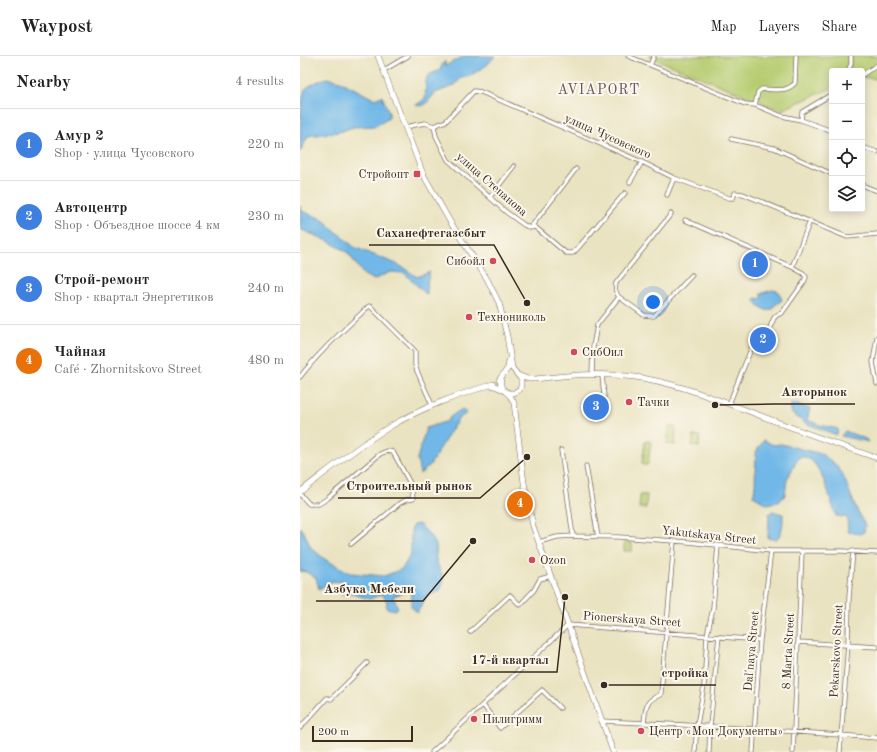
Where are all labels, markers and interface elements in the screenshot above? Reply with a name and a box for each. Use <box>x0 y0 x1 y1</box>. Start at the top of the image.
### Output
text: Waypost <box>20 18 93 37</box>
text: Map <box>711 20 737 34</box>
text: Layers <box>759 20 800 34</box>
text: Share <box>822 20 857 34</box>
map controls <box>829 68 865 212</box>
button: + <box>829 68 865 104</box>
text: Nearby <box>16 74 71 91</box>
text: 4 results <box>235 75 284 88</box>
district label: AVIAPORT <box>558 83 640 97</box>
button: − <box>829 104 865 140</box>
street label: улица Чусовского <box>563 112 653 161</box>
text: Амур 2 <box>54 129 104 144</box>
text: 1 <box>25 138 33 151</box>
text: 220 m <box>247 138 284 151</box>
button: locate <box>829 140 865 176</box>
text: Shop · улица Чусовского <box>54 147 194 160</box>
street label: улица Степанова <box>453 151 529 219</box>
place label: Стройопт <box>358 169 409 181</box>
marker: Стройопт <box>412 169 422 179</box>
button: layers <box>829 176 865 212</box>
text: Автоцентр <box>54 201 127 216</box>
text: 2 <box>25 210 33 223</box>
text: 230 m <box>247 210 284 223</box>
text: Shop · Объездное шоссе 4 км <box>54 219 220 232</box>
callout: Саханефтегазсбыт <box>369 220 494 245</box>
text: Саханефтегазсбыт <box>376 227 486 240</box>
pin: 1 <box>742 249 768 279</box>
place label: Сибойл <box>446 256 485 268</box>
marker: Сибойл <box>488 256 498 266</box>
text: Строй-ремонт <box>54 273 149 288</box>
text: 3 <box>25 282 33 295</box>
text: 240 m <box>247 282 284 295</box>
text: Shop · квартал Энергетиков <box>54 291 213 304</box>
your location <box>643 292 663 312</box>
marker: Технониколь <box>464 312 474 322</box>
place label: Технониколь <box>477 312 546 324</box>
pin: 2 <box>750 325 776 355</box>
text: Чайная <box>54 345 106 360</box>
marker: СибОил <box>569 347 579 357</box>
place label: СибОил <box>582 347 623 359</box>
text: 4 <box>25 354 33 367</box>
text: 480 m <box>247 354 284 367</box>
text: Café · Zhornitskovo Street <box>54 363 202 376</box>
callout: Авторынок <box>773 379 855 404</box>
text: Авторынок <box>781 386 847 399</box>
pin: 3 <box>583 392 609 422</box>
marker: Тачки <box>624 397 634 407</box>
place label: Тачки <box>637 397 669 409</box>
callout: Строительный рынок <box>338 473 480 498</box>
text: Строительный рынок <box>346 480 472 493</box>
pin: 4 <box>507 489 533 519</box>
street label: Yakutskaya Street <box>661 525 757 547</box>
marker: Ozon <box>527 555 537 565</box>
place label: Ozon <box>540 555 567 567</box>
callout: Азбука Мебели <box>316 576 423 601</box>
text: Азбука Мебели <box>324 583 414 596</box>
street label: Pekarskovo Street <box>829 604 845 698</box>
street label: Dal'naya Street <box>743 610 761 692</box>
street label: Pionerskaya Street <box>582 611 681 629</box>
street label: 8 Marta Street <box>781 613 797 690</box>
callout: 17-й квартал <box>463 647 557 672</box>
text: 17-й квартал <box>471 654 549 667</box>
callout: стройка <box>654 660 716 685</box>
text: стройка <box>662 667 709 680</box>
marker: Пилигримм <box>469 714 479 724</box>
place label: Пилигримм <box>482 714 542 726</box>
scale bar <box>312 724 413 743</box>
marker: Центр «Мои Документы» <box>636 726 646 736</box>
place label: Центр «Мои Документы» <box>649 726 783 738</box>
text: 200 m <box>318 727 349 738</box>

